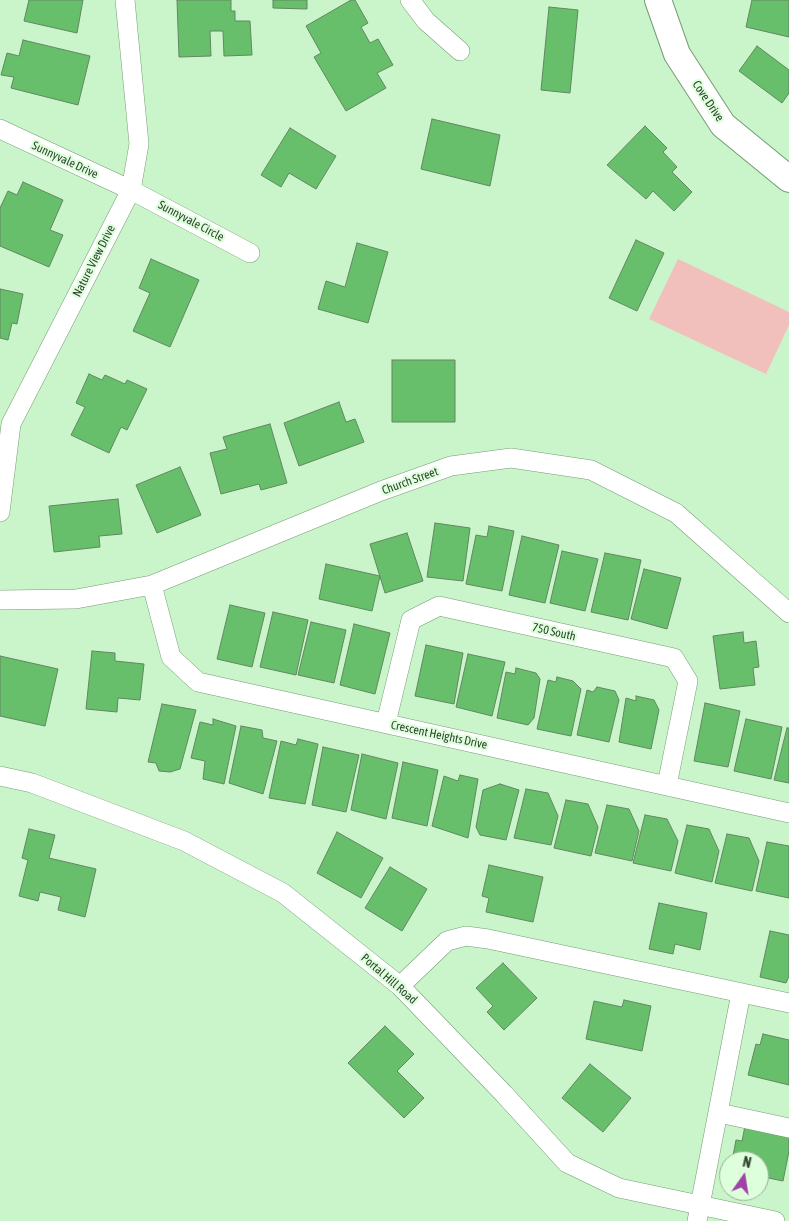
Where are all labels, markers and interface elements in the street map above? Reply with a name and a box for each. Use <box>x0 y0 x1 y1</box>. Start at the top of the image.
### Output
street label: Cove Drive <box>689 78 727 124</box>
street label: Sunnyvale Drive <box>30 138 100 182</box>
street label: Sunnyvale Circle <box>156 198 226 244</box>
street label: Nature View Drive <box>70 223 118 299</box>
street label: Church Street <box>380 464 440 498</box>
street label: 750 South <box>531 620 577 644</box>
street label: Crescent Heights Drive <box>389 718 489 752</box>
street label: Portal Hill Road <box>358 951 420 1007</box>
north arrow <box>719 1151 769 1201</box>
text: N <box>741 1154 753 1171</box>

